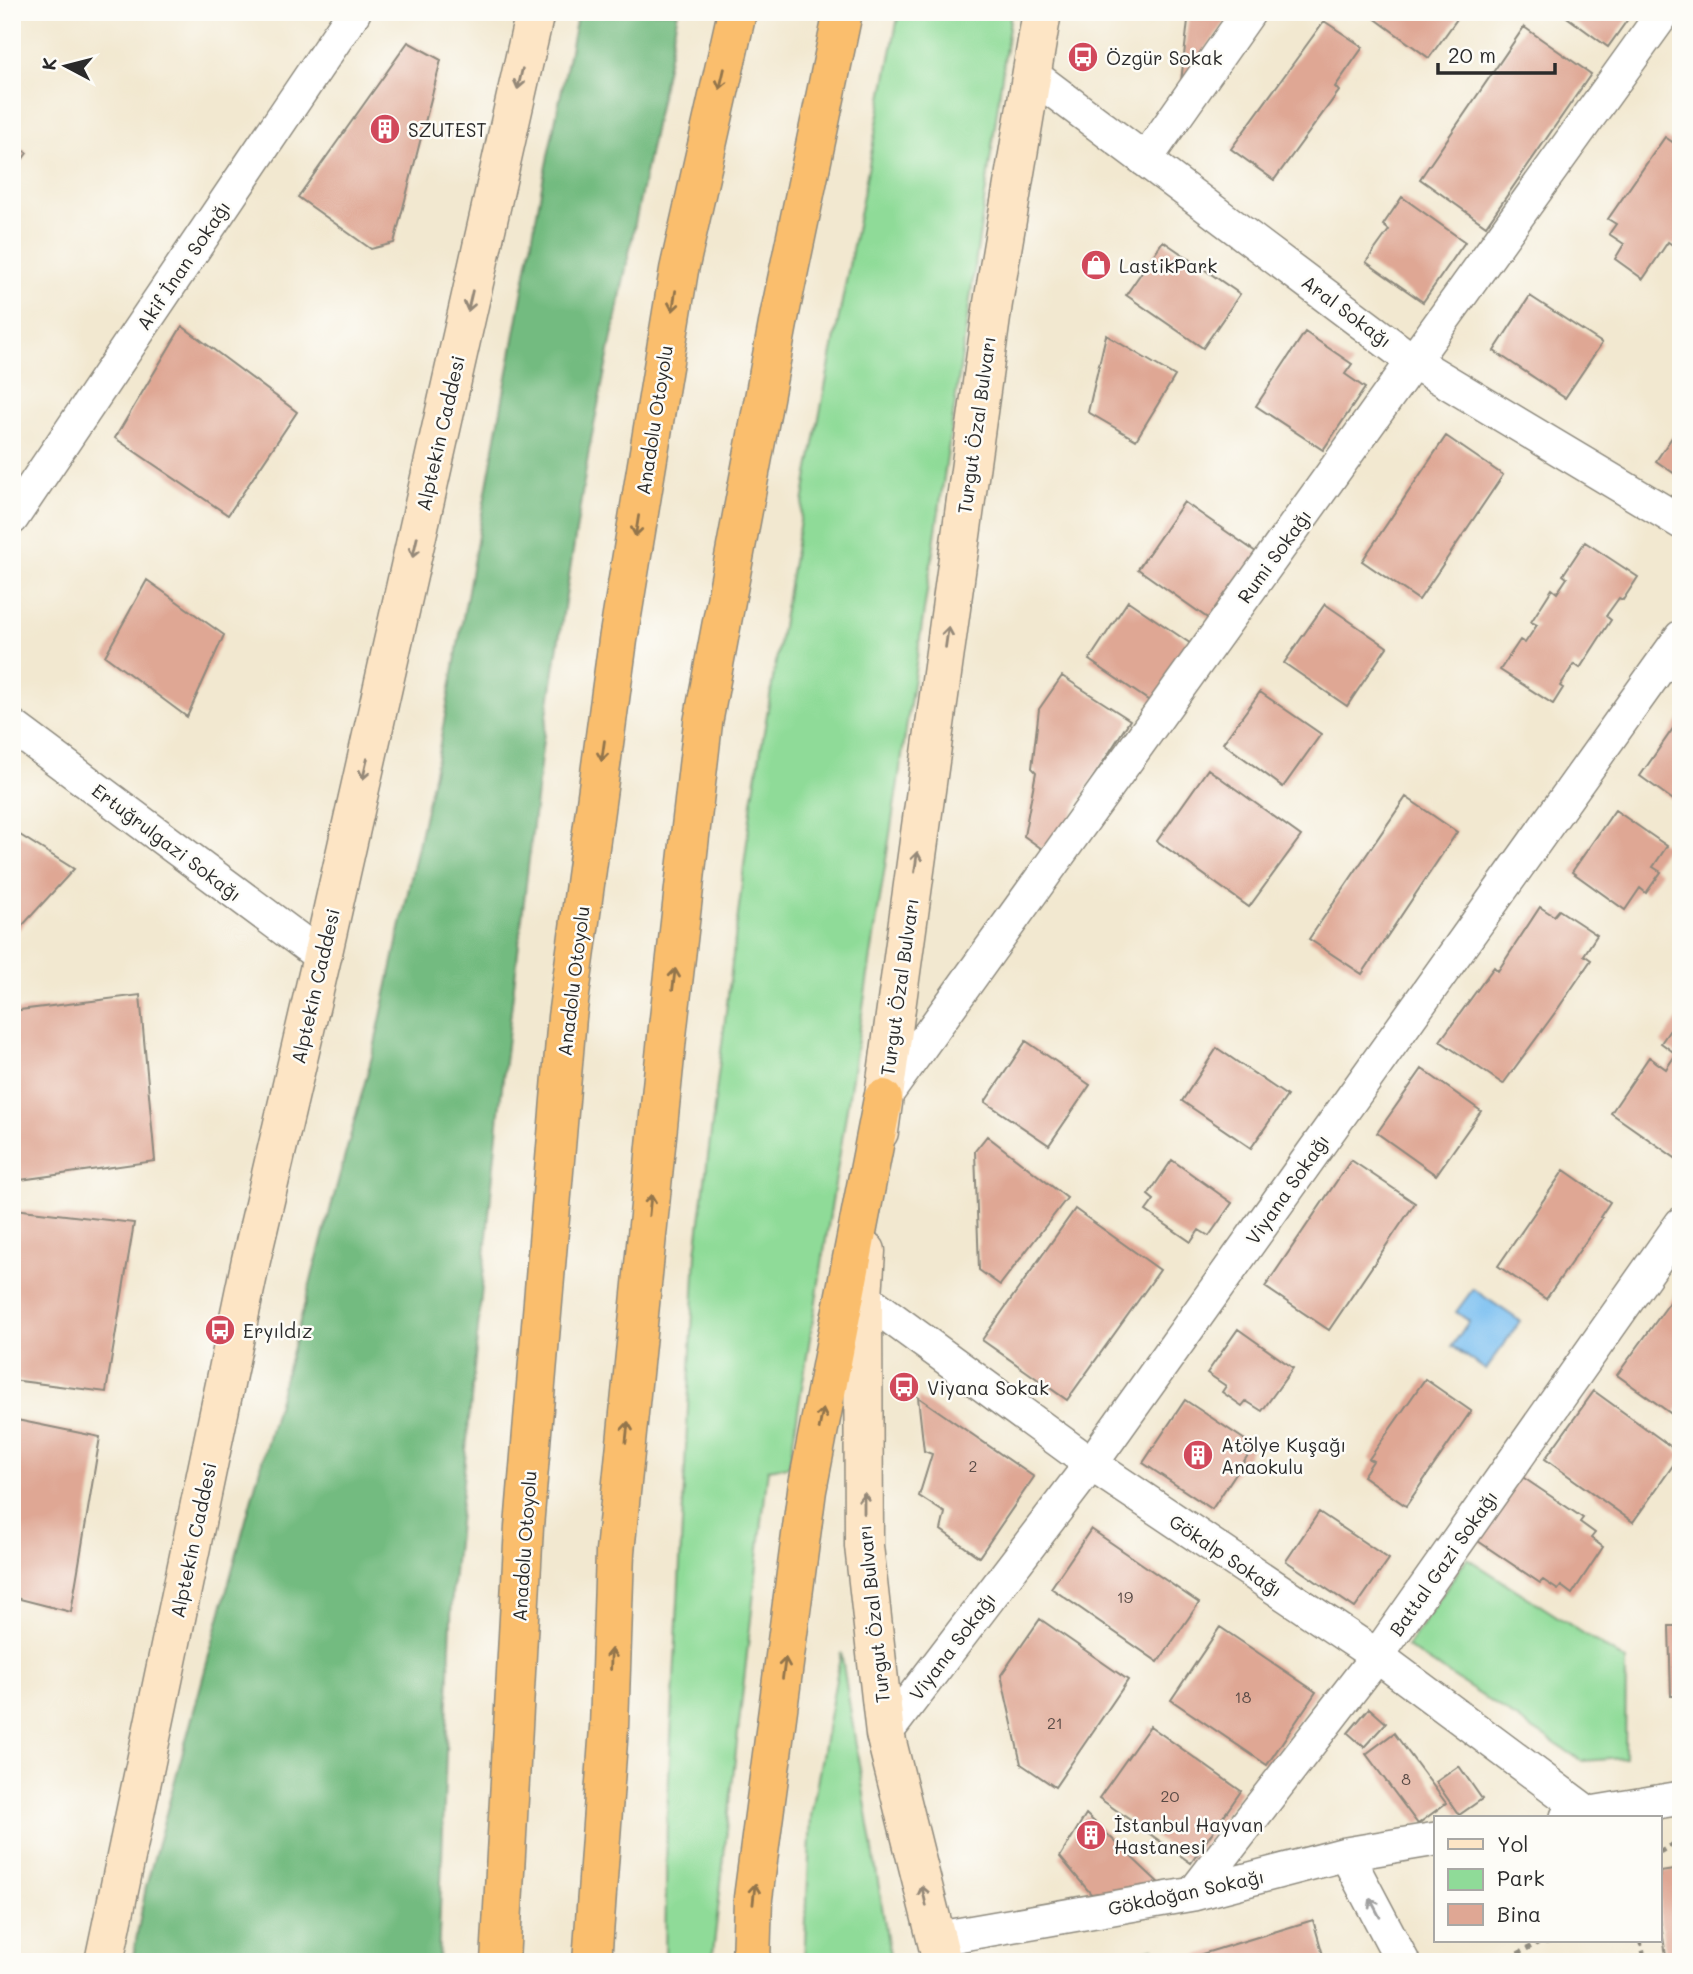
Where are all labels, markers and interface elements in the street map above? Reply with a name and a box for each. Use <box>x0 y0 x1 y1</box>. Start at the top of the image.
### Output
north arrow <box>32 32 102 102</box>
scale bar <box>1438 32 1555 76</box>
bus stop icon: Özgür Sokak <box>1066 40 1100 74</box>
text: 20 m <box>1448 41 1496 68</box>
place label: Özgür Sokak <box>1106 45 1223 70</box>
text: K <box>35 56 62 72</box>
one-way arrow <box>513 67 526 90</box>
one-way arrow <box>715 67 729 90</box>
building icon: SZUTEST <box>368 112 402 146</box>
place label: SZUTEST <box>408 117 487 142</box>
street label: Akif İnan Sokağı <box>131 196 235 334</box>
shop icon: LastikPark <box>1079 248 1113 282</box>
place label: LastikPark <box>1119 253 1217 278</box>
street label: Aral Sokağı <box>1297 269 1397 353</box>
one-way arrow <box>463 289 477 312</box>
one-way arrow <box>667 289 680 312</box>
street label: Turgut Özal Bulvarı <box>951 335 1001 515</box>
street label: Anadolu Otoyolu <box>630 343 678 497</box>
street label: Alptekin Caddesi <box>410 353 470 513</box>
street label: Rumi Sokağı <box>1231 504 1317 608</box>
one-way arrow <box>630 514 643 537</box>
one-way arrow <box>408 535 421 558</box>
one-way arrow <box>941 626 954 649</box>
one-way arrow <box>597 739 610 761</box>
one-way arrow <box>358 757 371 780</box>
street label: Ertuğrulgazi Sokağı <box>87 778 247 906</box>
one-way arrow <box>910 851 923 874</box>
street label: Turgut Özal Bulvarı <box>874 897 924 1077</box>
street label: Anadolu Otoyolu <box>551 904 595 1058</box>
street label: Alptekin Caddesi <box>285 906 345 1066</box>
one-way arrow <box>667 968 680 991</box>
street label: Viyana Sokağı <box>1240 1129 1334 1249</box>
one-way arrow <box>644 1195 657 1217</box>
bus stop icon: Eryıldız <box>203 1313 237 1347</box>
place label: Eryıldız <box>243 1318 313 1343</box>
bus stop icon: Viyana Sokak <box>887 1370 921 1404</box>
place label: Viyana Sokak <box>927 1375 1049 1400</box>
one-way arrow <box>815 1408 828 1431</box>
one-way arrow <box>621 1421 634 1444</box>
place label: Atölye Kuşağı Anaokulu <box>1221 1432 1346 1479</box>
building icon: Atölye Kuşağı Anaokulu <box>1181 1438 1215 1472</box>
house number: 2 <box>969 1455 977 1476</box>
street label: Alptekin Caddesi <box>164 1460 222 1620</box>
street label: Anadolu Otoyolu <box>506 1470 542 1622</box>
street label: Battal Gazi Sokağı <box>1383 1485 1503 1641</box>
one-way arrow <box>857 1491 871 1514</box>
street label: Gökalp Sokağı <box>1165 1508 1287 1602</box>
street label: Turgut Özal Bulvarı <box>851 1524 895 1704</box>
house number: 19 <box>1117 1586 1133 1607</box>
street label: Viyana Sokağı <box>903 1587 1001 1705</box>
one-way arrow <box>605 1647 618 1670</box>
one-way arrow <box>777 1657 790 1680</box>
house number: 18 <box>1235 1686 1252 1707</box>
house number: 21 <box>1047 1712 1063 1733</box>
house number: 8 <box>1401 1768 1411 1789</box>
house number: 20 <box>1161 1785 1180 1806</box>
place label: İstanbul Hayvan Hastanesi <box>1114 1812 1263 1859</box>
legend <box>1434 1816 1662 1942</box>
building icon: İstanbul Hayvan Hastanesi <box>1074 1818 1108 1852</box>
text: Yol <box>1497 1830 1528 1857</box>
street label: Gökdoğan Sokağı <box>1106 1863 1266 1921</box>
text: Park <box>1497 1864 1545 1891</box>
one-way arrow <box>748 1883 761 1905</box>
one-way arrow <box>917 1885 930 1908</box>
one-way arrow <box>1367 1898 1381 1919</box>
text: Bina <box>1497 1900 1541 1927</box>

